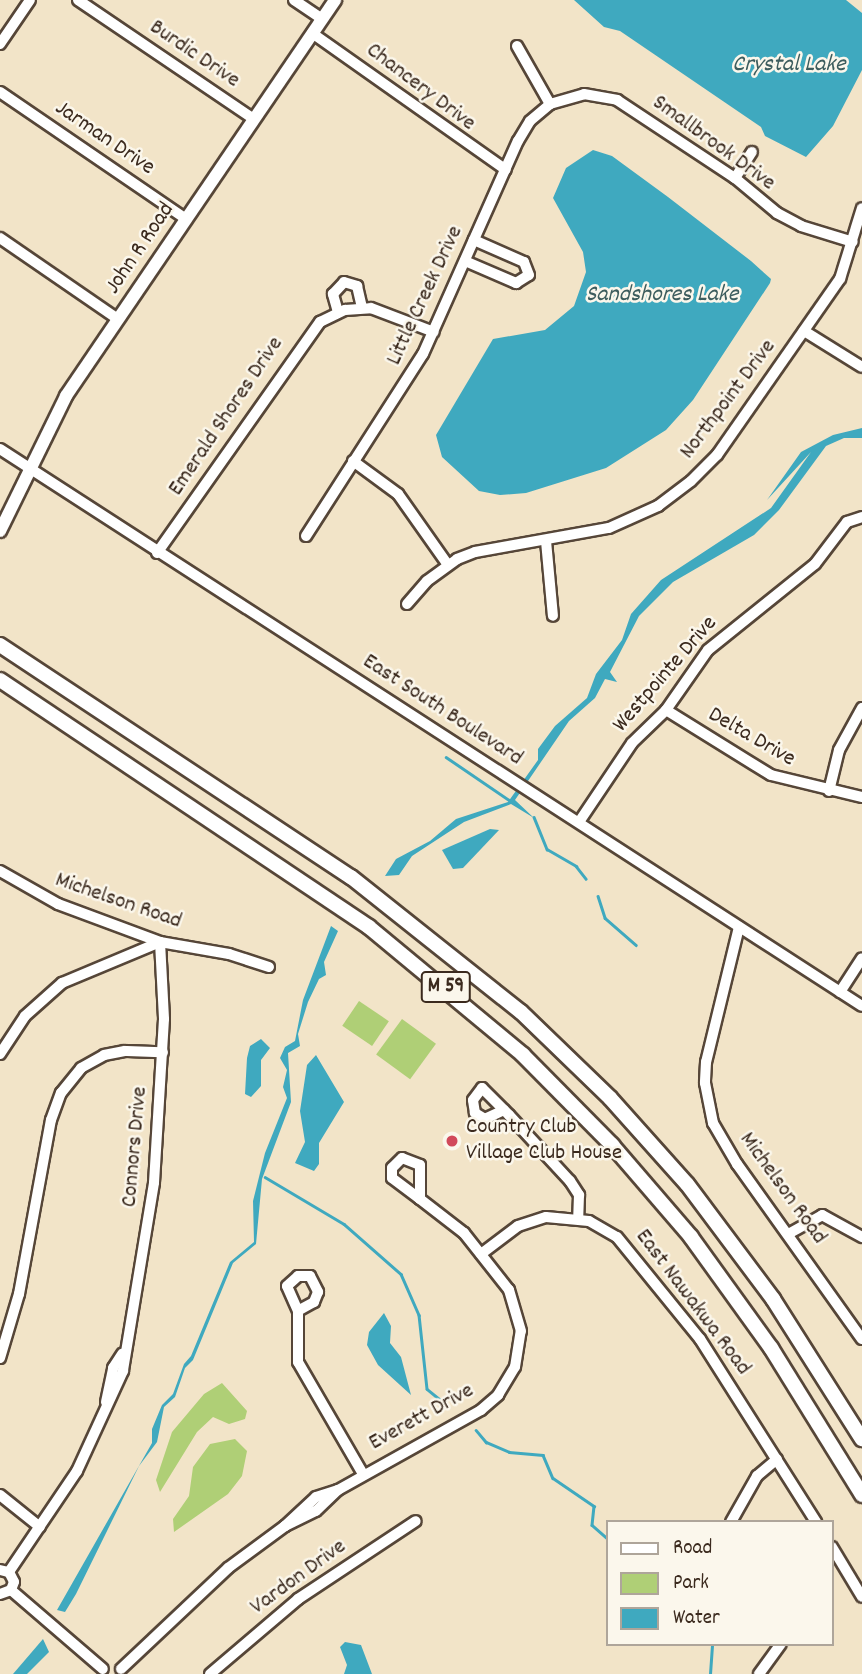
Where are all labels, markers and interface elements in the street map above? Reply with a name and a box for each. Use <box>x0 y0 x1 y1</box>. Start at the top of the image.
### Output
street label: Burdic Drive <box>144 15 244 95</box>
street label: Chancery Drive <box>360 38 480 138</box>
water label: Crystal Lake <box>732 52 846 80</box>
street label: Smallbrook Drive <box>646 90 780 198</box>
street label: Jarman Drive <box>49 96 159 182</box>
street label: John R Road <box>100 198 182 300</box>
street label: Little Creek Drive <box>382 222 470 370</box>
water label: Sandshores Lake <box>586 282 738 310</box>
street label: Emerald Shores Drive <box>164 332 290 502</box>
street label: Northpoint Drive <box>675 335 783 465</box>
street label: Westpointe Drive <box>608 611 724 739</box>
street label: East South Boulevard <box>357 649 527 773</box>
street label: Delta Drive <box>702 702 800 774</box>
street label: Michelson Road <box>51 867 185 937</box>
road number: M 59 <box>420 970 472 1004</box>
street label: Connors Drive <box>117 1086 155 1208</box>
place label: Country Club Village Club House <box>466 1114 622 1168</box>
street label: Michelson Road <box>732 1128 832 1250</box>
marker: Country Club Village Club House <box>444 1133 460 1149</box>
street label: East Nawakwa Road <box>628 1225 756 1381</box>
street label: Everett Drive <box>365 1378 479 1458</box>
legend <box>606 1520 834 1646</box>
street label: Vardon Drive <box>246 1534 352 1622</box>
text: Road <box>673 1534 712 1564</box>
text: Park <box>673 1569 709 1599</box>
text: Water <box>673 1604 720 1634</box>

